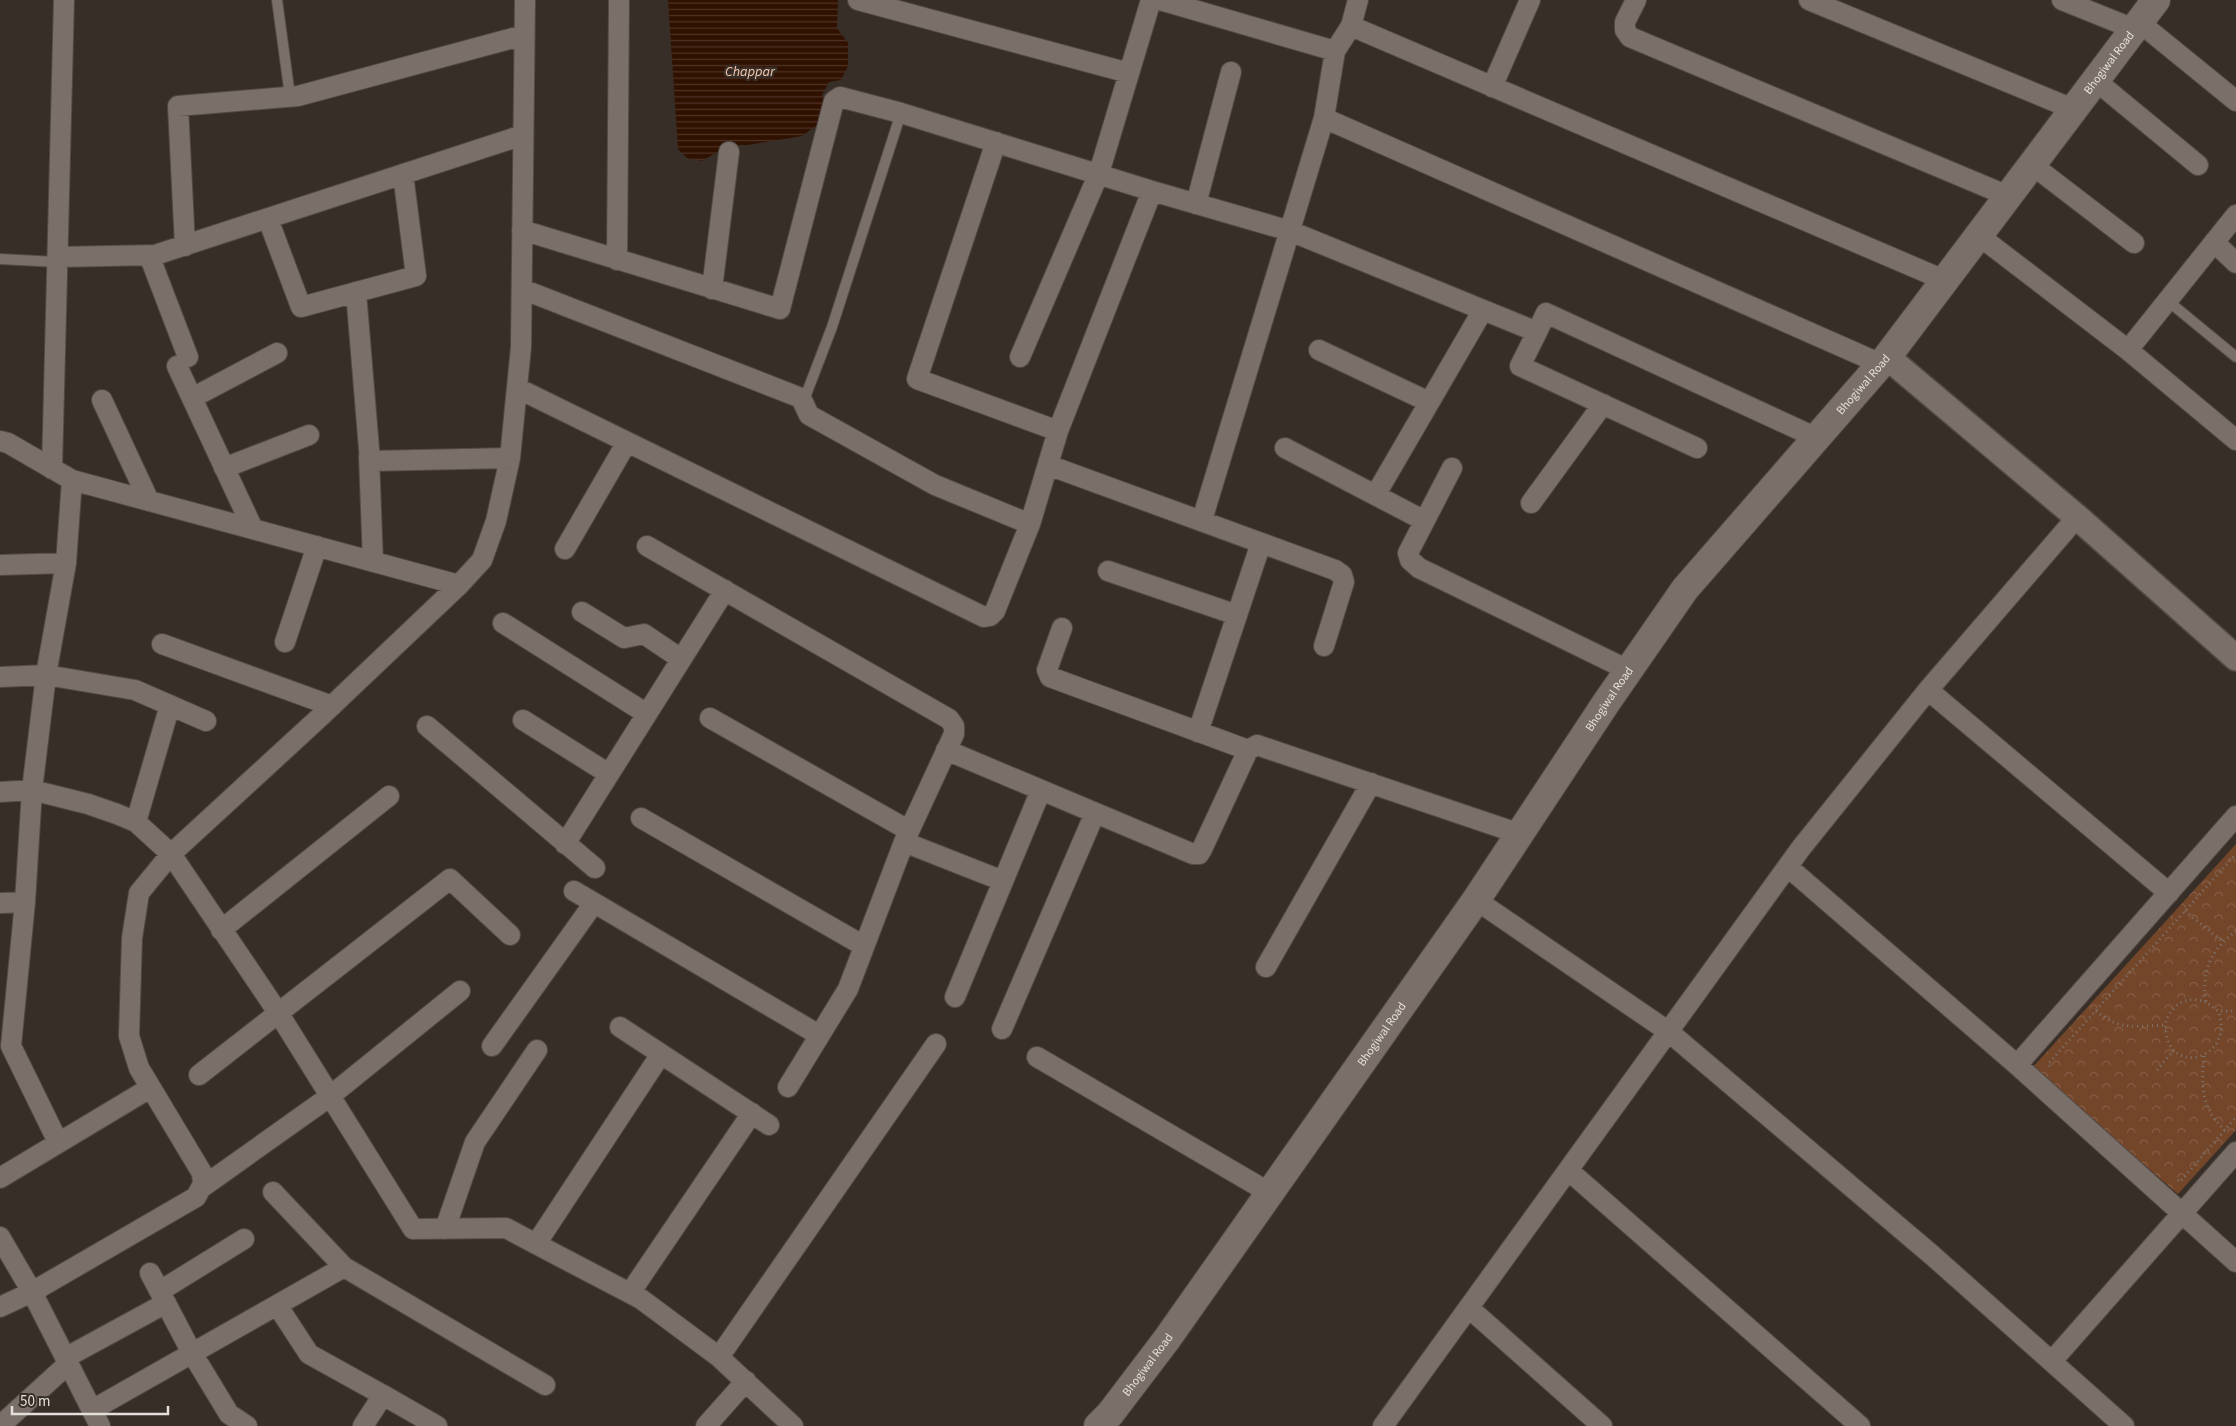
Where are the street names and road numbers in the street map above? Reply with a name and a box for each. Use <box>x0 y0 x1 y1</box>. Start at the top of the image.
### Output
street label: Bhogiwal Road <box>2079 28 2138 98</box>
street label: Bhogiwal Road <box>1832 351 1894 418</box>
street label: Bhogiwal Road <box>1581 663 1637 735</box>
street label: Bhogiwal Road <box>1353 999 1410 1070</box>
street label: Bhogiwal Road <box>1118 1330 1177 1400</box>

